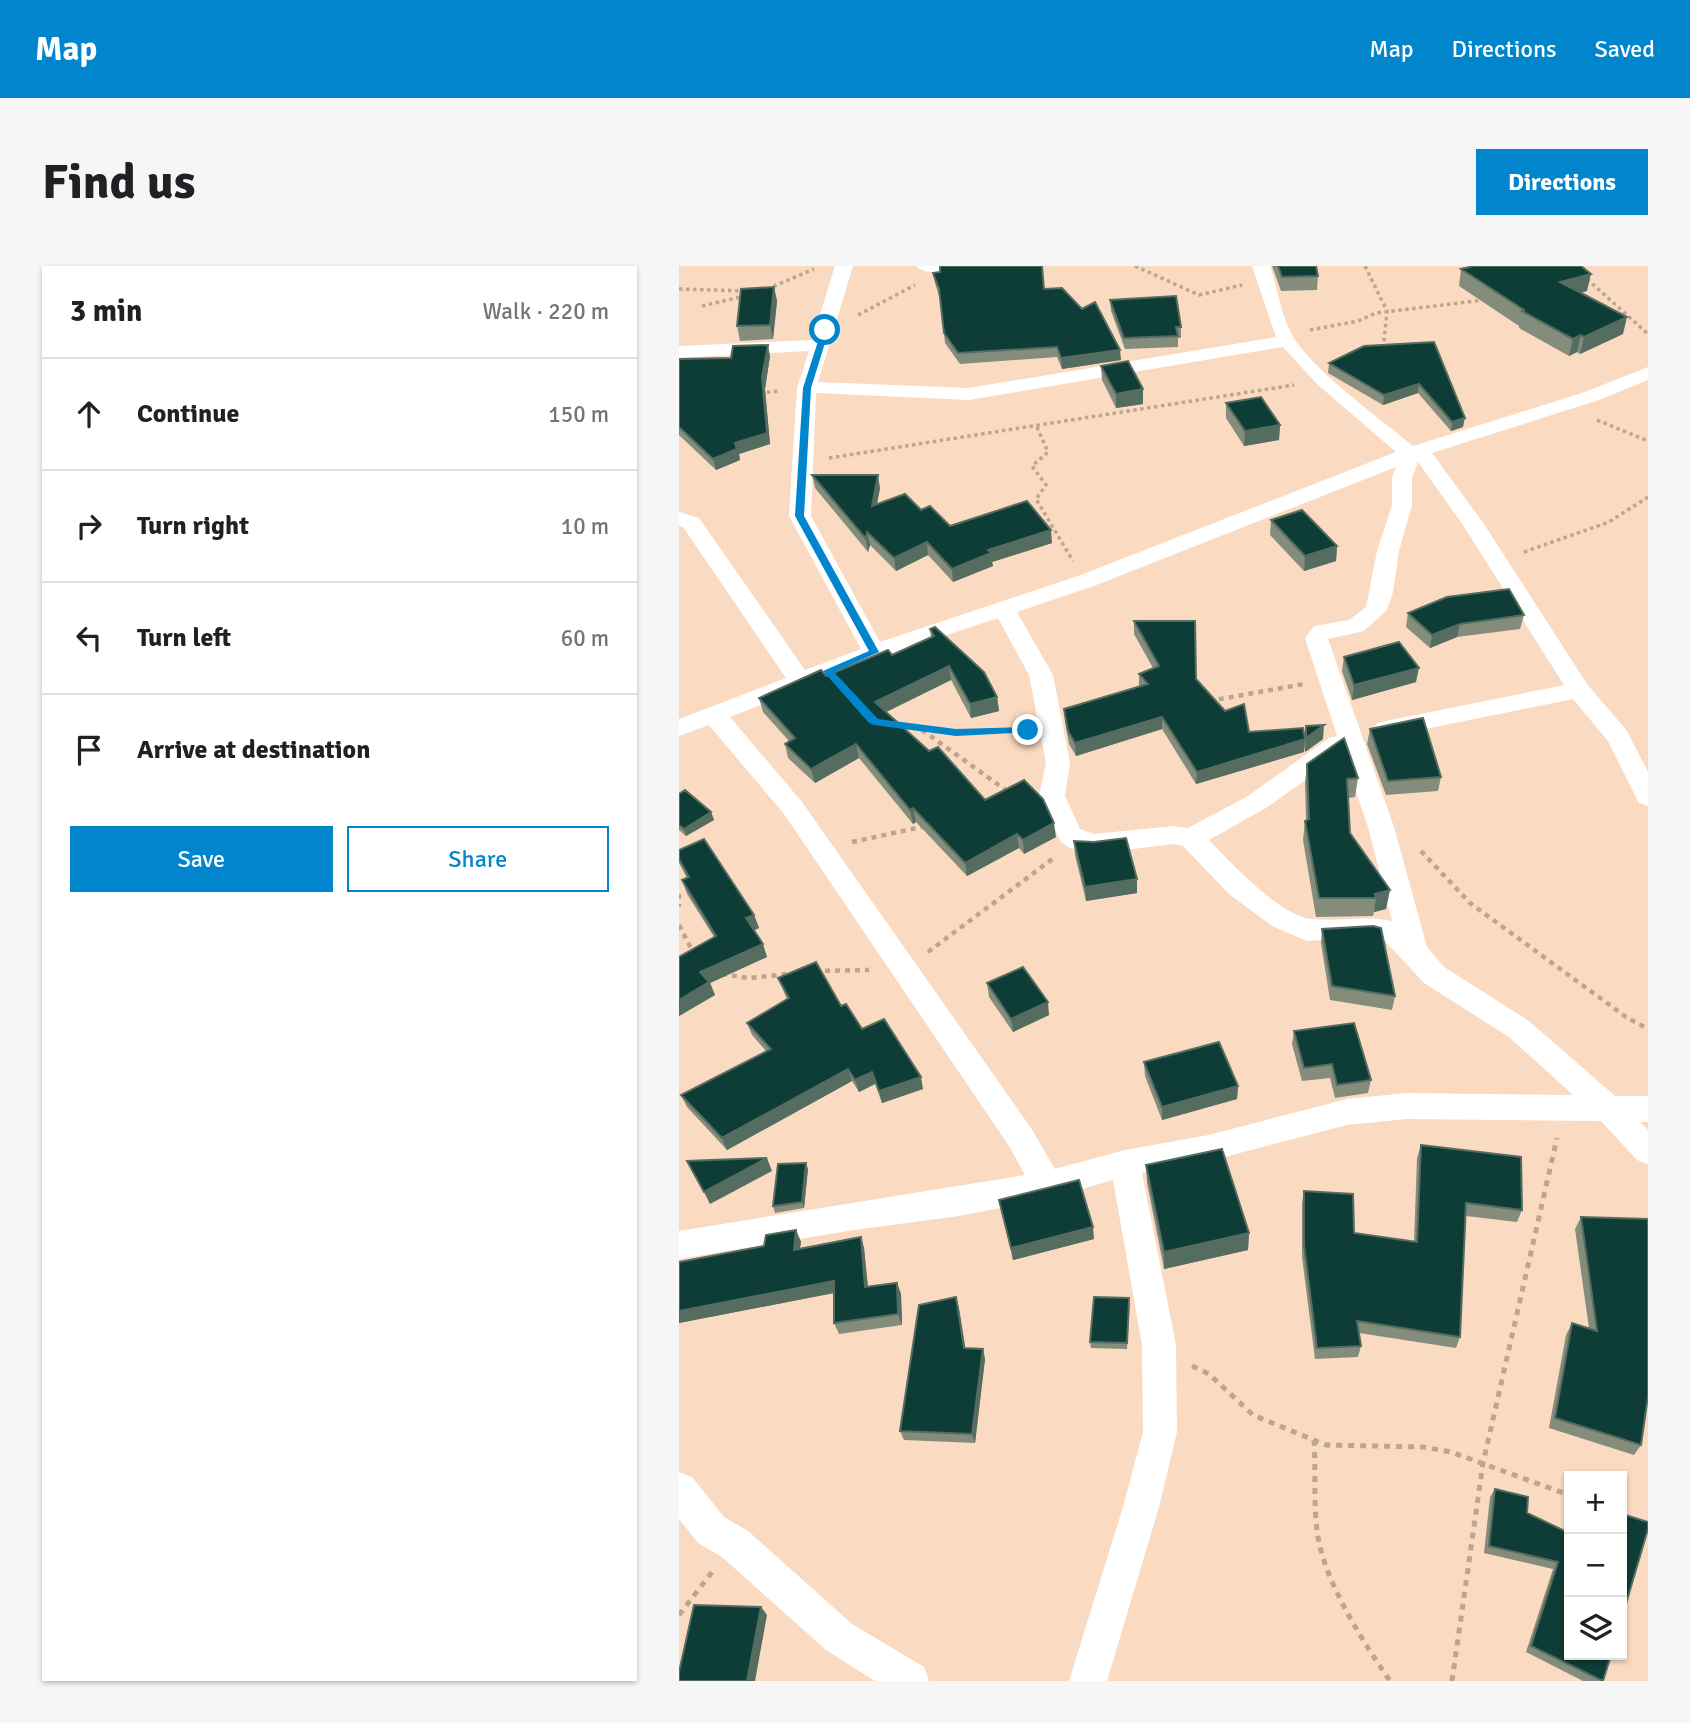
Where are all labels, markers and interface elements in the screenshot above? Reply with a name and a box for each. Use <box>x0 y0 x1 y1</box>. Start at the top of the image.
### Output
text: Map <box>35 29 97 70</box>
text: Map <box>1369 34 1414 64</box>
text: Directions <box>1452 34 1557 64</box>
text: Saved <box>1595 34 1655 64</box>
button: Directions <box>1476 149 1648 215</box>
text: Find us <box>42 152 195 212</box>
text: 3 min <box>70 293 142 330</box>
text: Walk · 220 m <box>483 297 609 326</box>
route start <box>809 314 840 345</box>
icon: ahead <box>70 395 108 433</box>
text: Continue <box>137 398 239 430</box>
text: 150 m <box>548 400 609 429</box>
icon: right <box>70 507 108 545</box>
text: Turn right <box>137 510 249 542</box>
text: 10 m <box>561 512 609 541</box>
icon: left <box>70 619 108 657</box>
text: Turn left <box>137 622 231 654</box>
text: 60 m <box>561 624 609 653</box>
route end <box>1012 714 1043 745</box>
icon: arrive <box>70 731 108 769</box>
text: Arrive at destination <box>137 734 370 766</box>
button: Save <box>70 826 333 892</box>
button: Share <box>347 826 609 892</box>
map controls <box>1564 1471 1627 1660</box>
button: + <box>1564 1471 1627 1534</box>
button: − <box>1564 1534 1627 1597</box>
button: layers <box>1564 1597 1627 1660</box>

